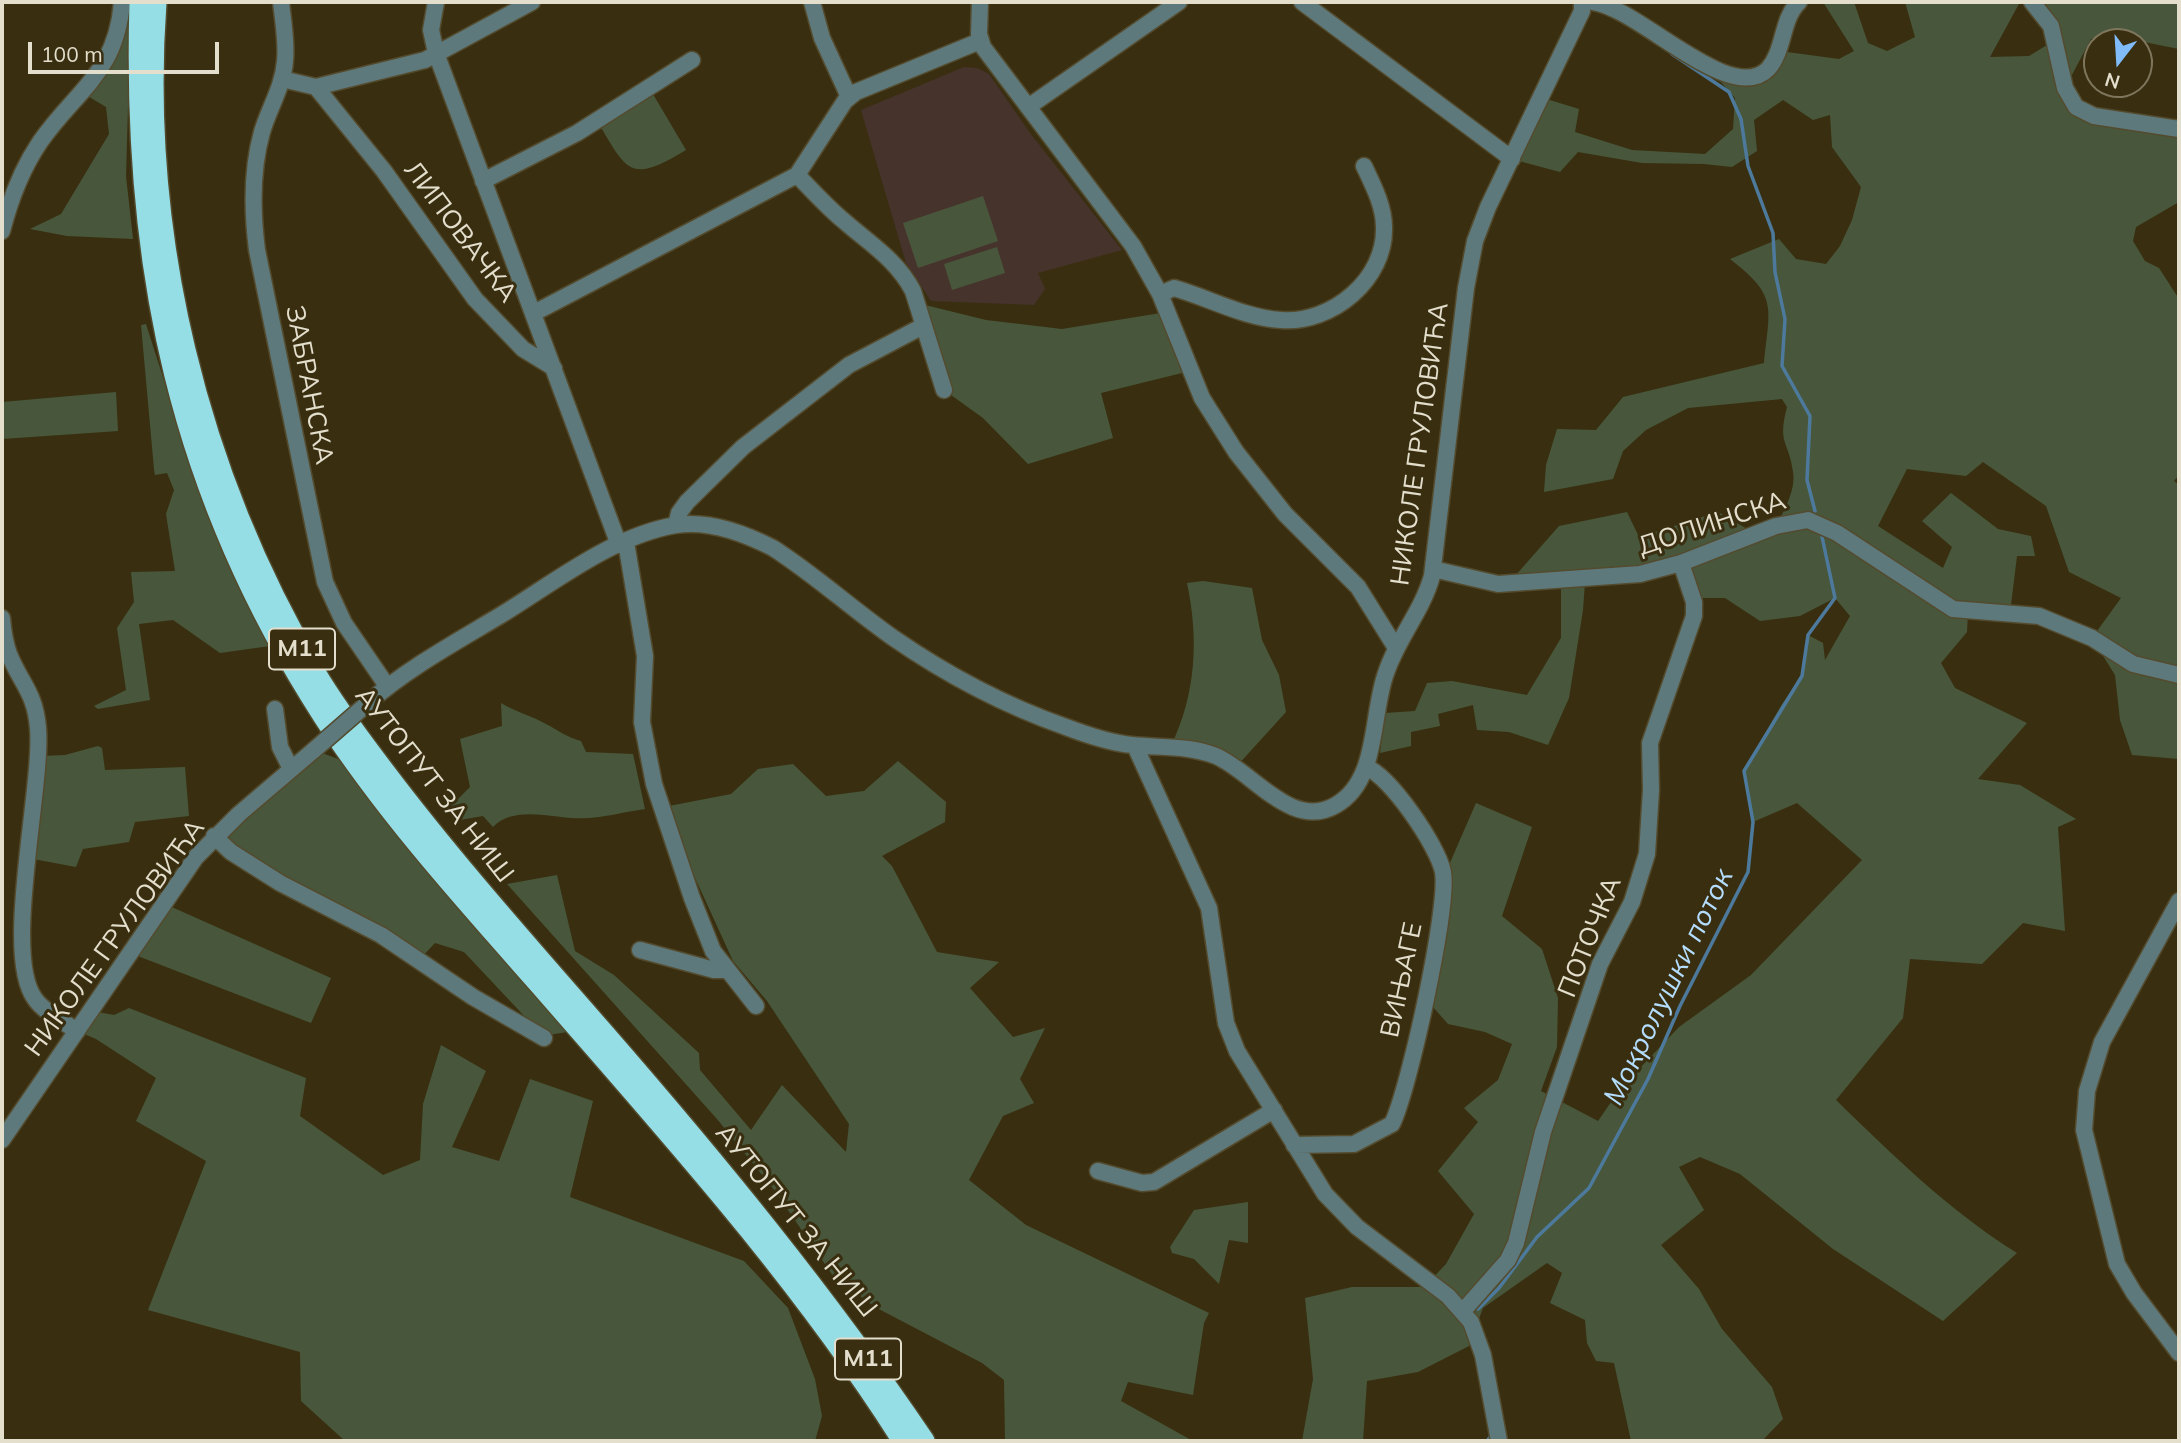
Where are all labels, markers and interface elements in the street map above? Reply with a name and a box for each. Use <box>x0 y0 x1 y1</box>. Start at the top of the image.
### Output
scale bar <box>32 28 222 72</box>
north arrow <box>2083 28 2153 98</box>
text: 100 m <box>41 41 103 67</box>
text: N <box>2102 68 2123 95</box>
street label: ЛИПОВАЧКА <box>397 155 523 309</box>
street label: НИКОЛЕ ГРУЛОВИЋА <box>1385 301 1455 587</box>
street label: ЗАБРАНСКА <box>278 303 340 467</box>
street label: ДОЛИНСКА <box>1634 485 1790 563</box>
road number: M11 <box>269 628 335 670</box>
street label: АУТОПУТ ЗА НИШ <box>348 681 520 889</box>
street label: НИКОЛЕ ГРУЛОВИЋА <box>19 813 211 1063</box>
water label: Мокролушки поток <box>1597 863 1741 1111</box>
street label: ПОТОЧКА <box>1552 872 1628 1002</box>
street label: ВИЊАГЕ <box>1375 920 1429 1040</box>
street label: АУТОПУТ ЗА НИШ <box>709 1118 883 1324</box>
road number: M11 <box>835 1338 901 1380</box>

